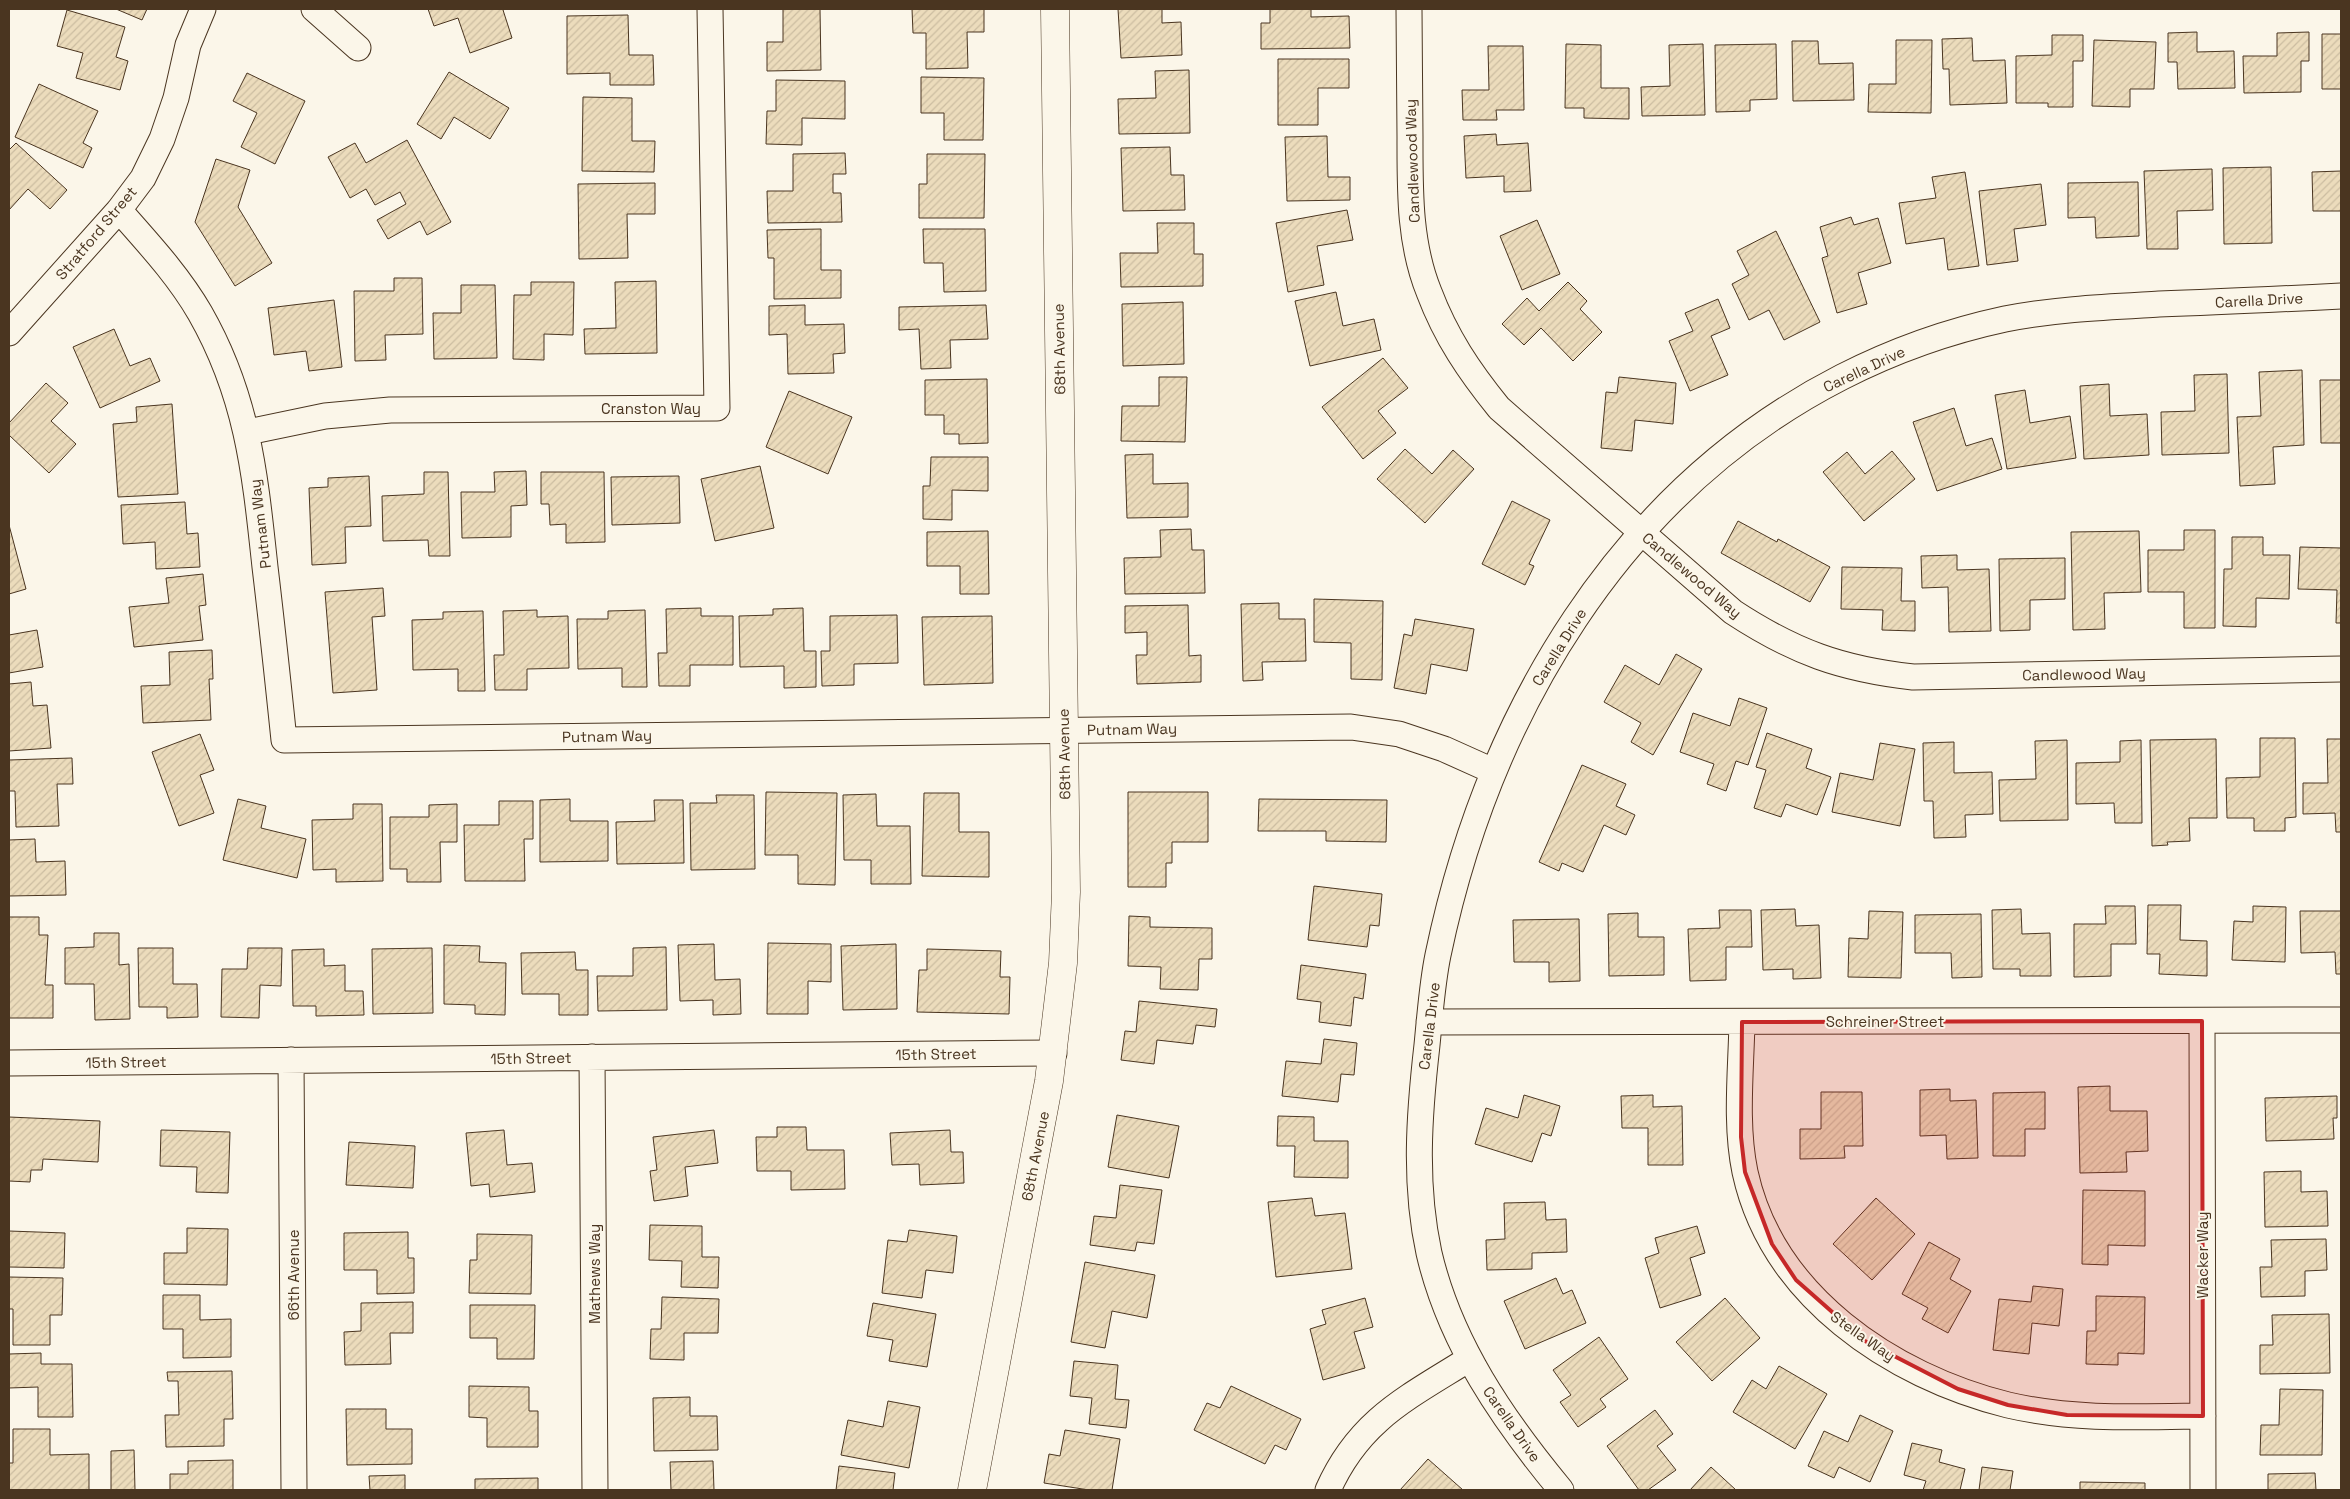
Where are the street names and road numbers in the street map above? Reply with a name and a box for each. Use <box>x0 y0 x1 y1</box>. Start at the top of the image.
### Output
street label: Candlewood Way <box>1400 99 1424 223</box>
street label: Stratford Street <box>51 182 141 284</box>
street label: Carella Drive <box>2214 288 2304 312</box>
street label: 68th Avenue <box>1049 303 1069 395</box>
street label: Carella Drive <box>1820 342 1908 396</box>
street label: Cranston Way <box>601 399 701 418</box>
street label: Putnam Way <box>245 478 275 570</box>
street label: Candlewood Way <box>1638 528 1746 622</box>
street label: Carella Drive <box>1528 604 1591 689</box>
street label: Candlewood Way <box>2022 663 2146 685</box>
street label: 68th Avenue <box>1054 708 1074 800</box>
street label: Putnam Way <box>1087 719 1177 739</box>
street label: Putnam Way <box>562 726 652 746</box>
street label: Carella Drive <box>1414 981 1444 1071</box>
street label: Schreiner Street <box>1826 1012 1944 1031</box>
street label: 15th Street <box>895 1044 977 1064</box>
street label: 15th Street <box>490 1048 572 1068</box>
street label: 15th Street <box>85 1052 167 1072</box>
street label: 68th Avenue <box>1017 1109 1053 1203</box>
street label: Wacker Way <box>2193 1212 2212 1298</box>
street label: Mathews Way <box>585 1224 604 1324</box>
street label: 66th Avenue <box>284 1229 303 1321</box>
street label: Stella Way <box>1827 1307 1899 1365</box>
street label: Carella Drive <box>1479 1382 1545 1466</box>

